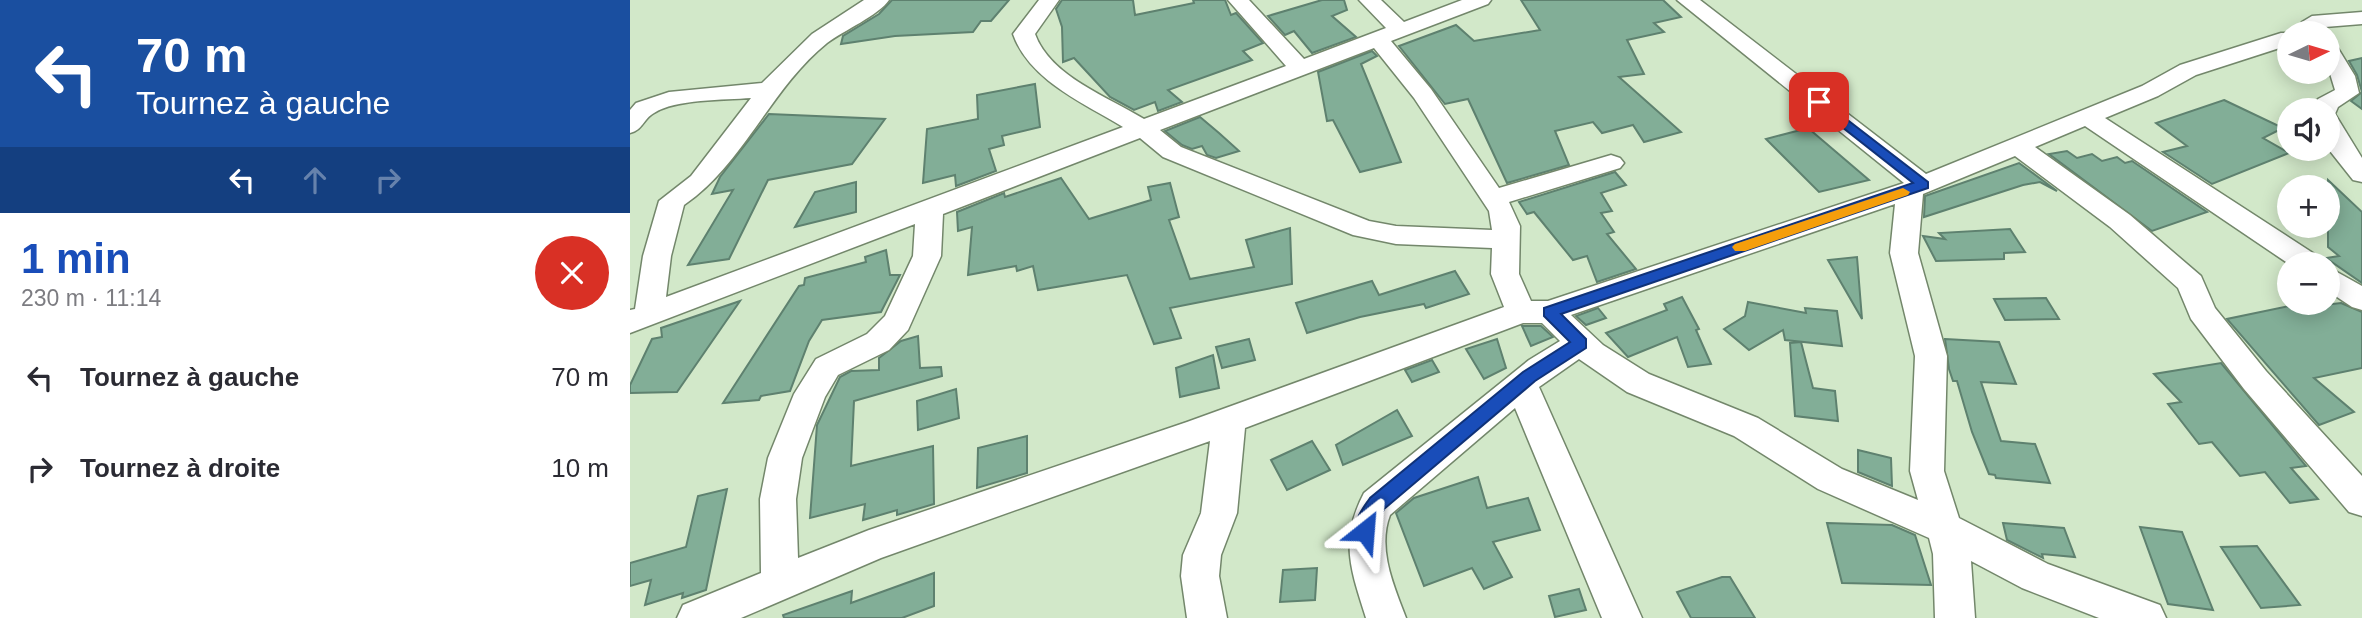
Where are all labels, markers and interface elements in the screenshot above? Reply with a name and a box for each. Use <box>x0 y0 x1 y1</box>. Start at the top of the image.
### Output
north arrow <box>2277 21 2340 84</box>
map controls <box>2277 21 2340 315</box>
icon: left <box>21 28 112 119</box>
text: 70 m <box>136 28 248 82</box>
pin <box>1789 72 1849 132</box>
icon: arrive <box>1800 83 1838 121</box>
text: Tournez à gauche <box>136 85 390 121</box>
button: sound <box>2277 98 2340 161</box>
icon: left <box>223 161 261 199</box>
icon: ahead <box>296 161 334 199</box>
icon: right <box>369 161 407 199</box>
button: + <box>2277 175 2340 238</box>
text: 1 min <box>21 235 131 282</box>
button: close <box>535 236 609 310</box>
button: − <box>2277 252 2340 315</box>
text: 230 m · 11:14 <box>21 285 161 311</box>
icon: left <box>21 359 59 397</box>
text: Tournez à gauche <box>80 362 299 392</box>
text: 70 m <box>551 362 609 392</box>
icon: right <box>21 450 59 488</box>
text: Tournez à droite <box>80 453 280 483</box>
text: 10 m <box>551 453 609 483</box>
position arrow <box>1328 494 1402 568</box>

